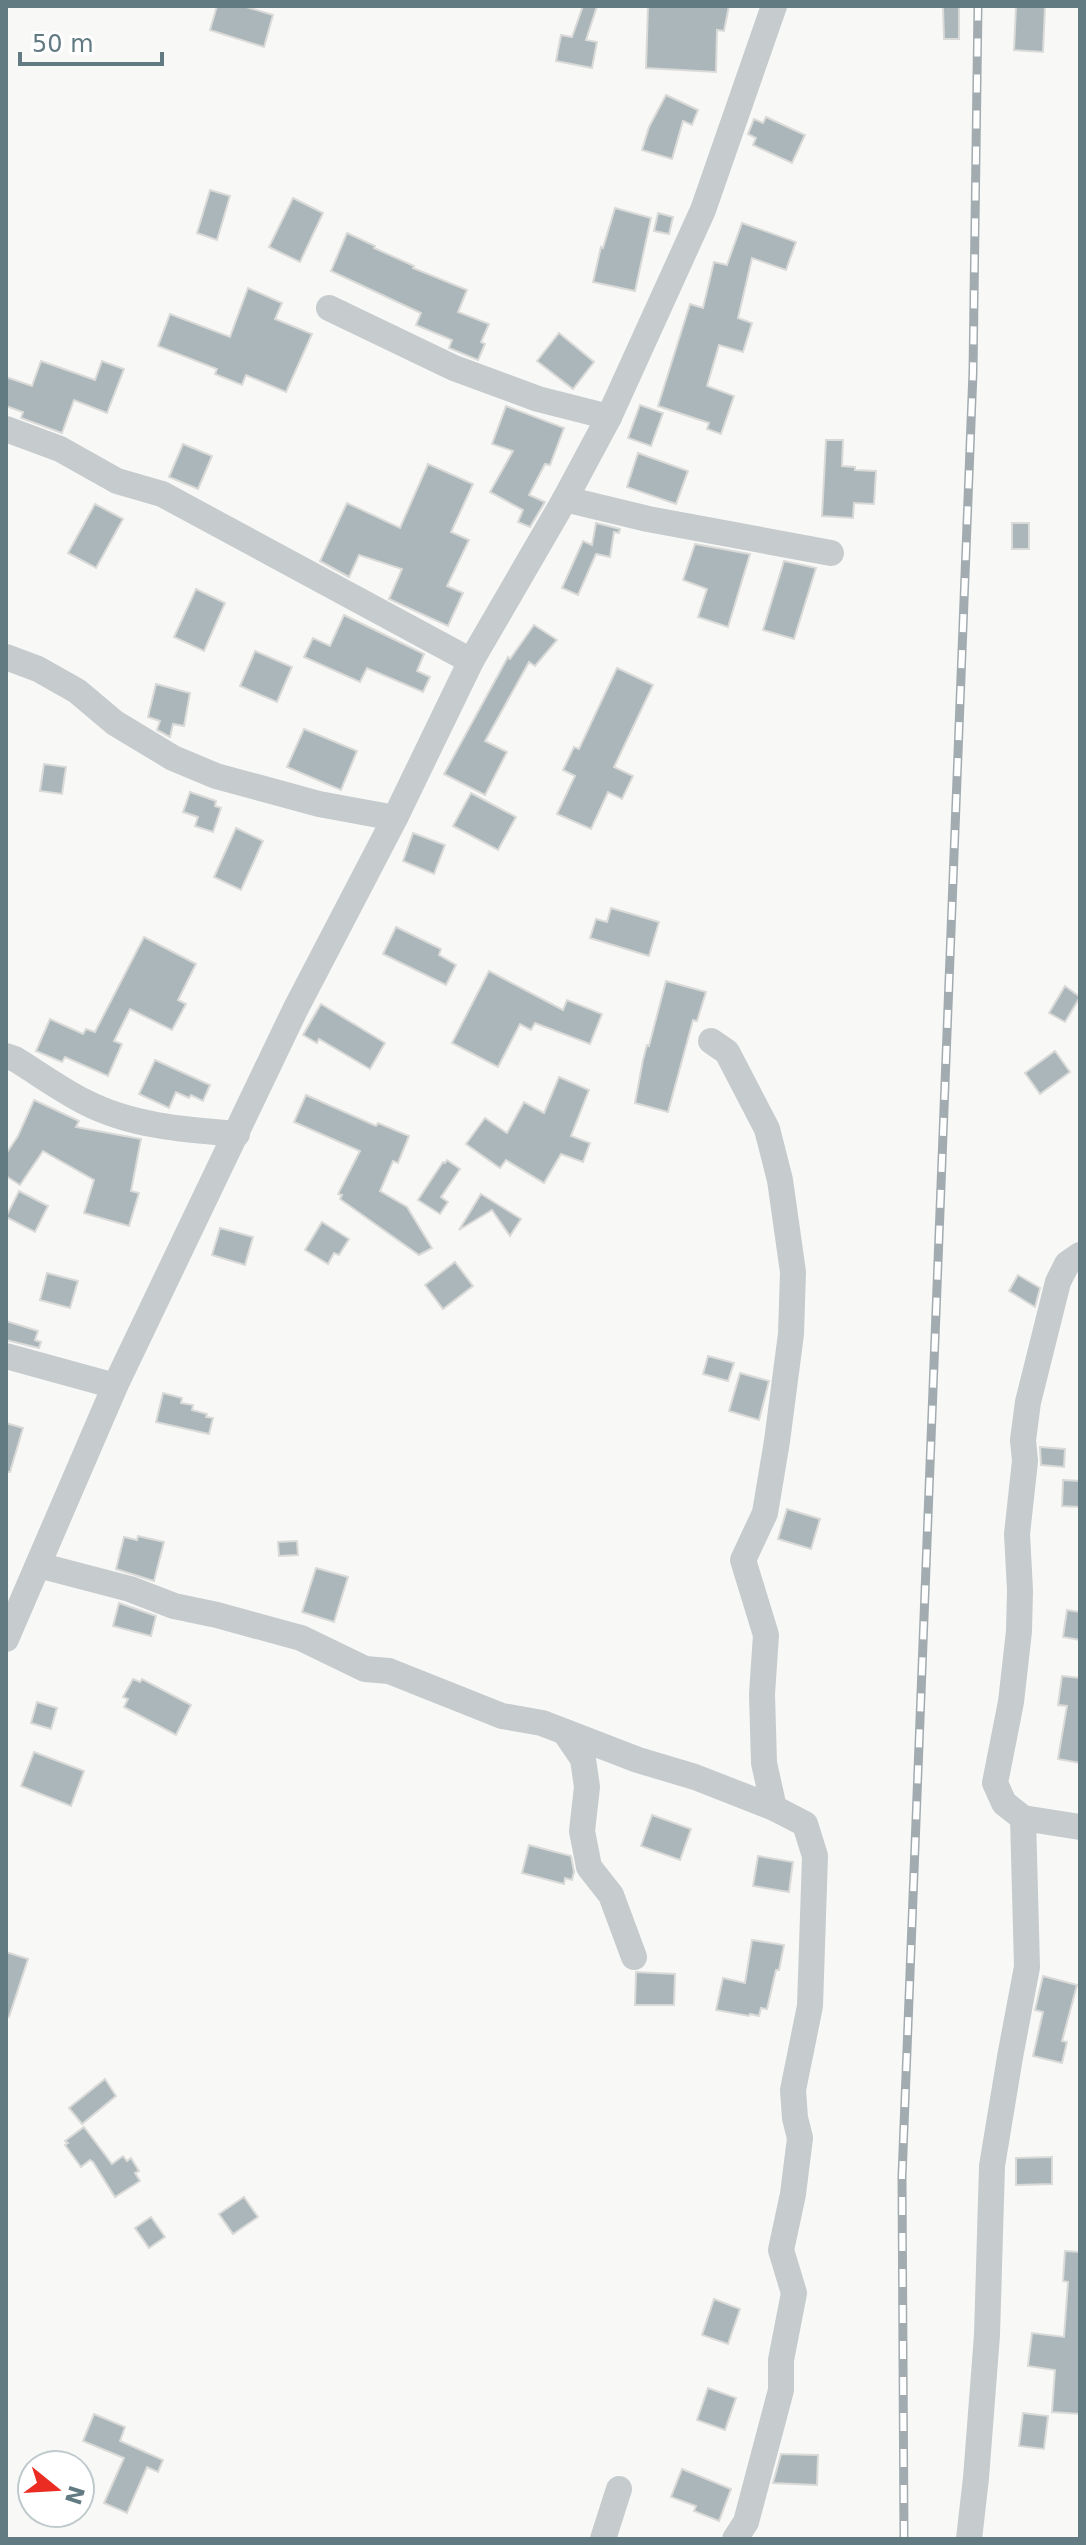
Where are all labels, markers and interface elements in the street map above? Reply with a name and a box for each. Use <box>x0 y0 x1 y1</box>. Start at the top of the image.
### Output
scale bar <box>20 16 162 66</box>
text: 50 m <box>32 30 94 58</box>
north arrow <box>16 2449 96 2529</box>
text: N <box>60 2482 89 2508</box>

